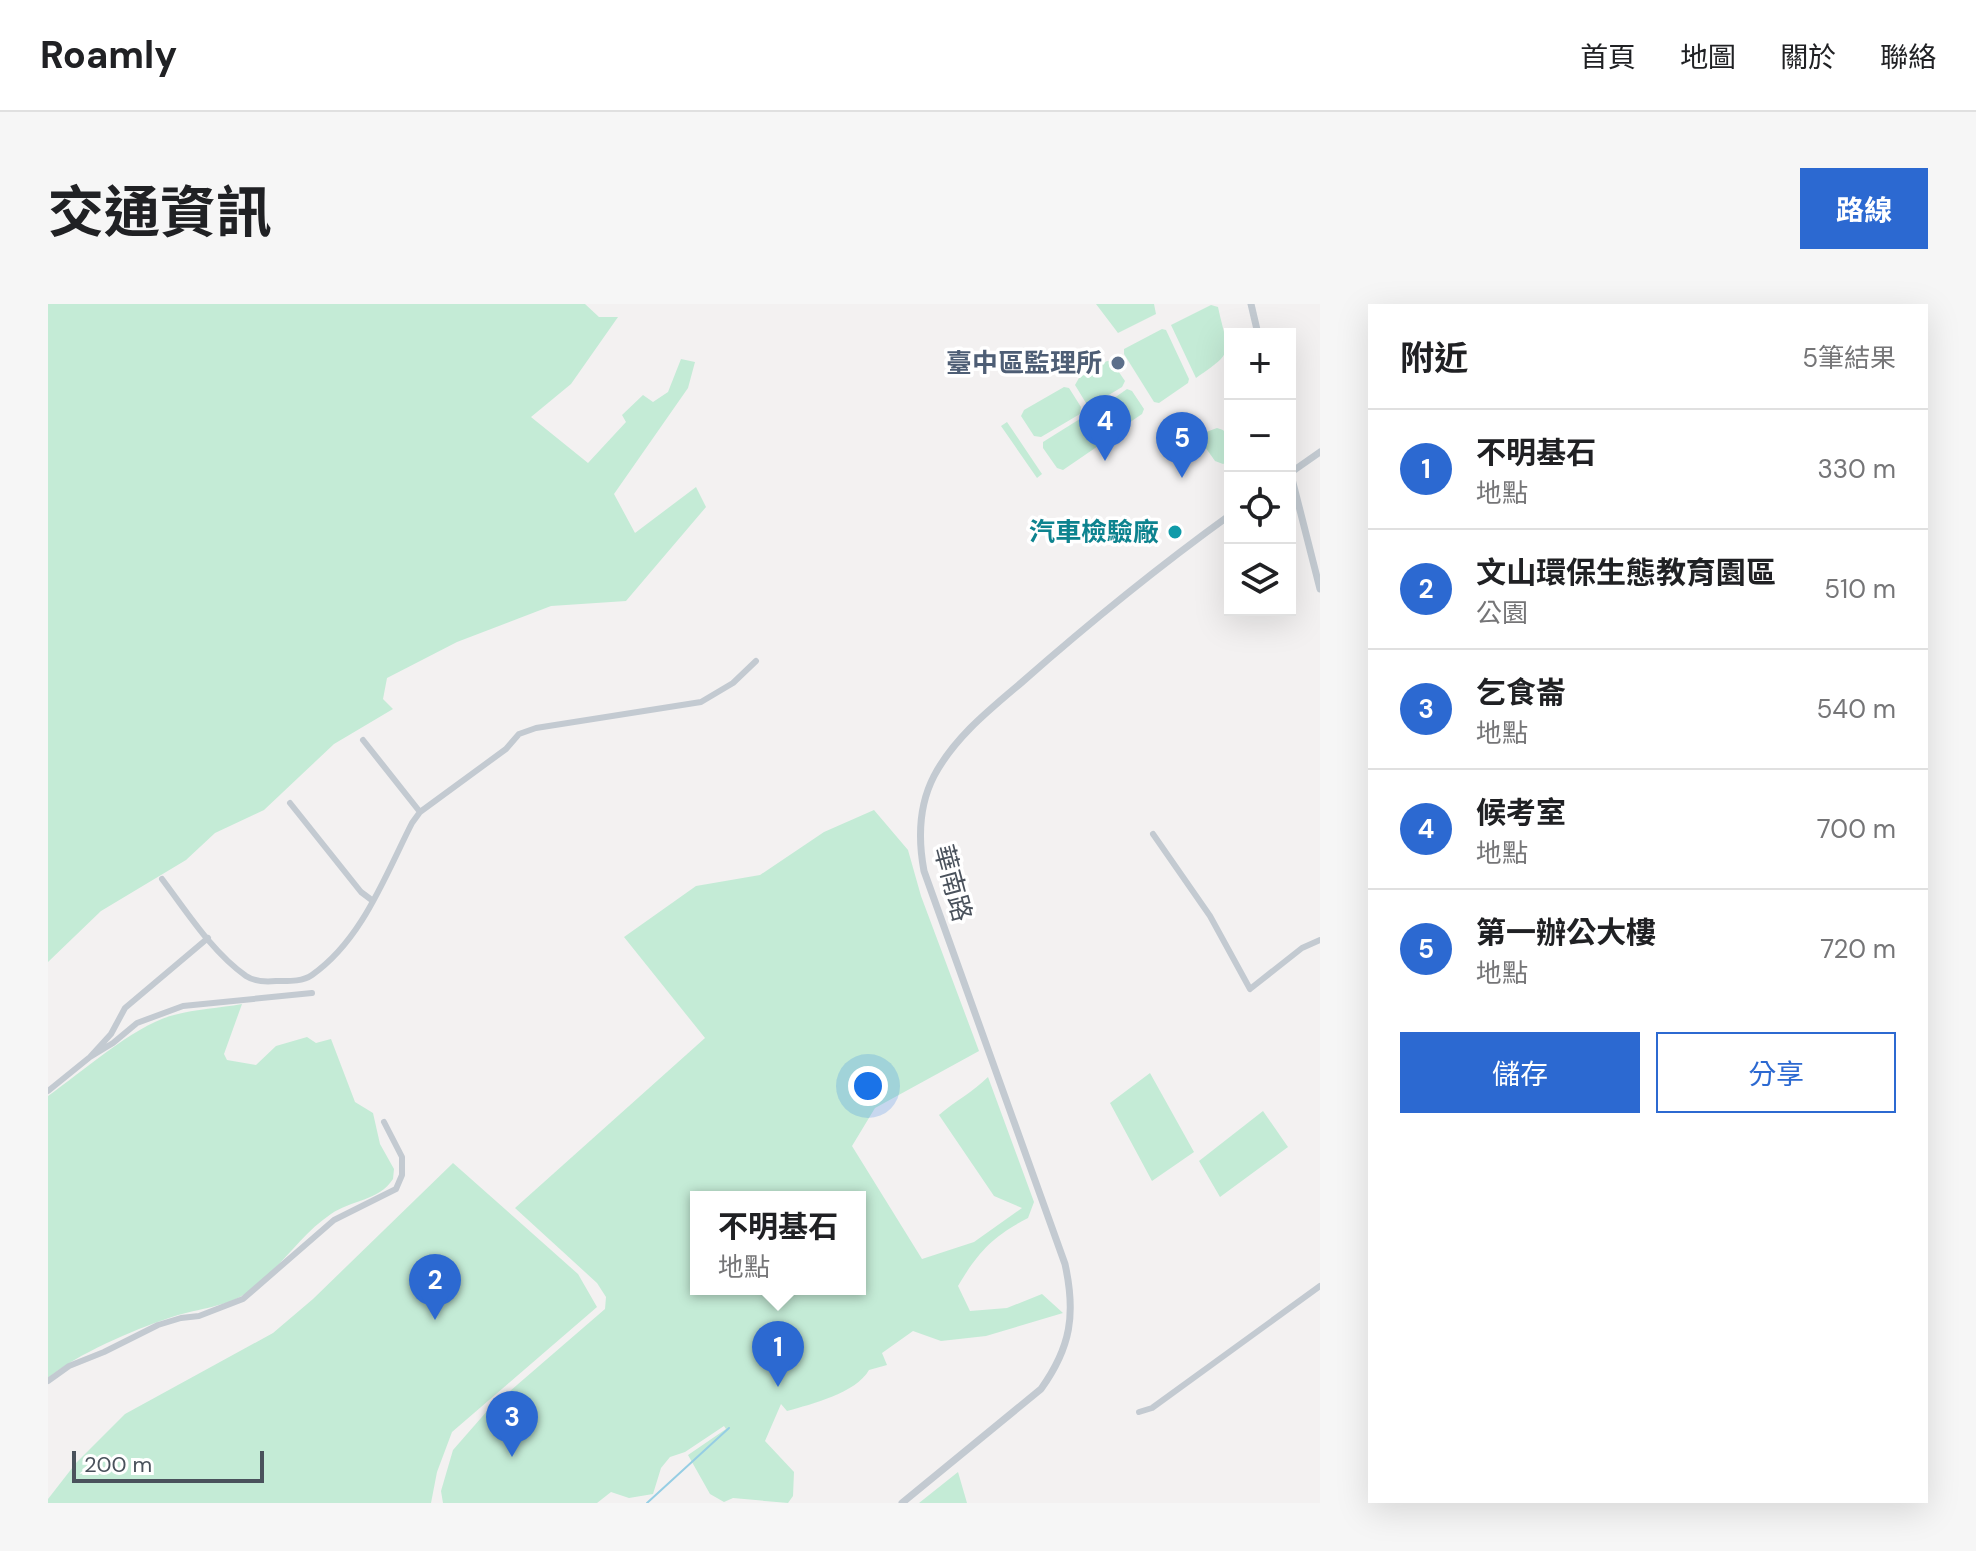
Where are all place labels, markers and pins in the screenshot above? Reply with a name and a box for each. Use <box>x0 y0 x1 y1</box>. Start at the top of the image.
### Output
place label: 臺中區監理所 <box>946 346 1102 380</box>
marker: 臺中區監理所 <box>1109 354 1127 372</box>
pin: 4 <box>1079 395 1131 461</box>
pin: 5 <box>1156 412 1208 478</box>
place label: 汽車檢驗廠 <box>1029 515 1159 549</box>
marker: 汽車檢驗廠 <box>1166 523 1184 541</box>
pin: 2 <box>409 1254 461 1320</box>
pin: 1 <box>752 1321 804 1387</box>
pin: 3 <box>486 1391 538 1457</box>

